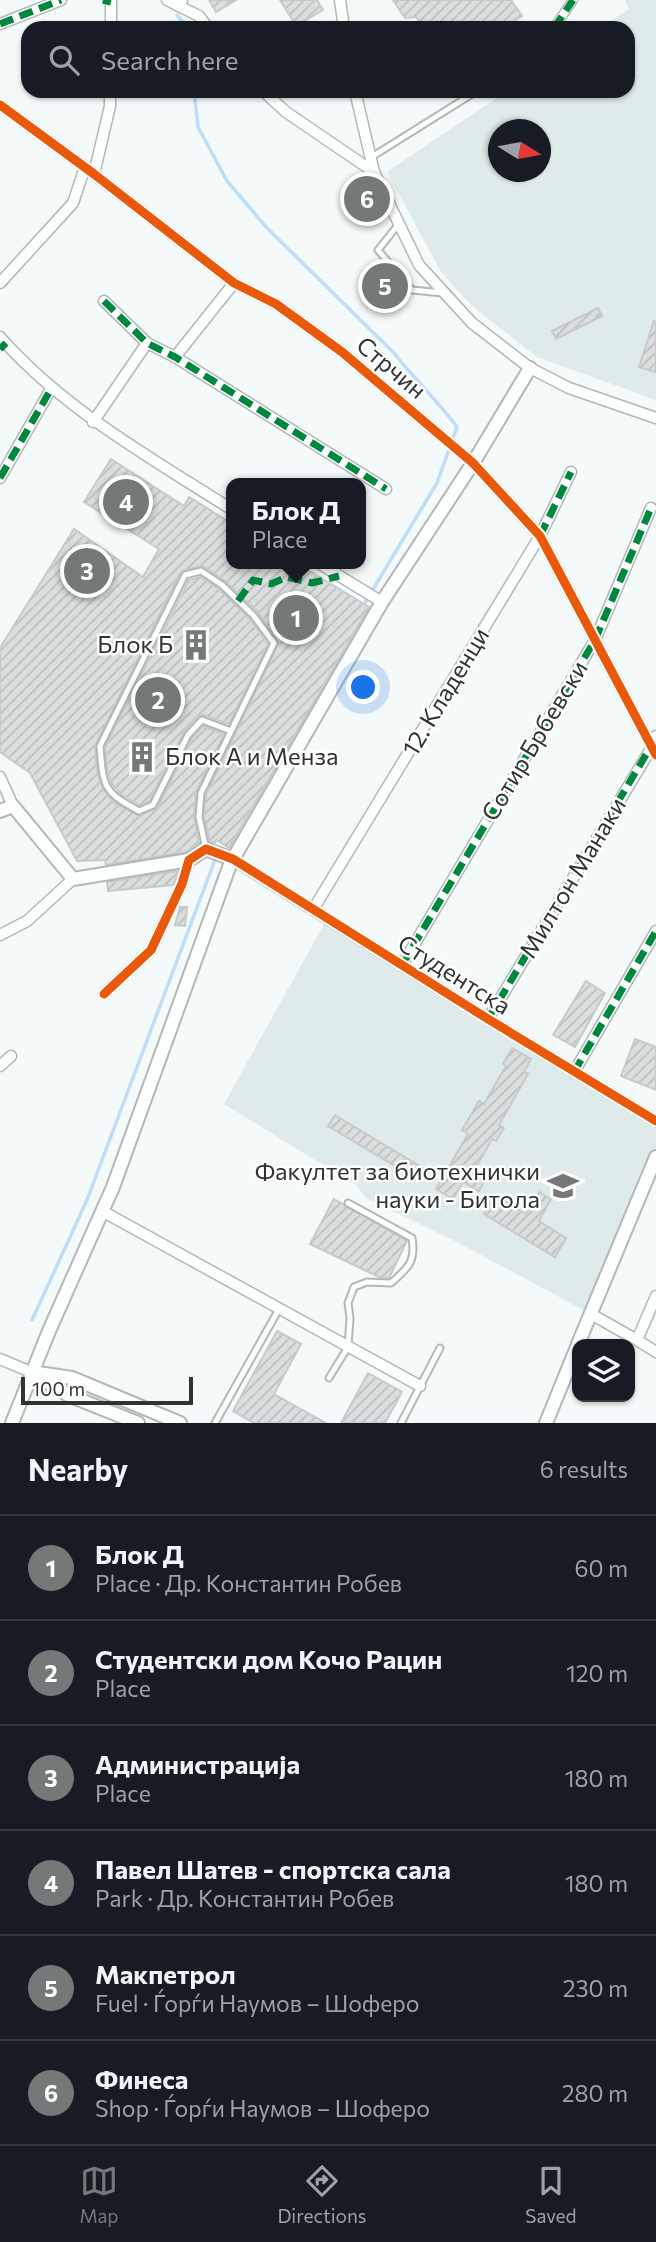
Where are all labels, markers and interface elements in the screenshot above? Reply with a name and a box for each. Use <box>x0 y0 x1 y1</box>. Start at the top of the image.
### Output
search box <box>21 21 635 98</box>
icon: search <box>45 41 83 79</box>
text: Search here <box>101 44 239 75</box>
north arrow <box>488 119 551 182</box>
pin: 6 <box>344 173 390 225</box>
pin: 5 <box>362 260 408 312</box>
street label: Стрчин <box>351 330 433 404</box>
pin: 4 <box>103 476 149 528</box>
popup <box>226 478 366 569</box>
text: Блок Д <box>252 494 340 525</box>
text: Place <box>252 525 307 553</box>
pin: 3 <box>64 545 110 597</box>
pin: 1 <box>273 592 319 644</box>
street label: 12. Кладенци <box>395 622 494 761</box>
building icon: Блок Б <box>179 628 213 662</box>
place label: Блок Б <box>97 629 173 658</box>
street label: Сотир Брбевски <box>474 655 593 826</box>
your location <box>346 670 380 704</box>
pin: 2 <box>135 674 181 726</box>
building icon: Блок А и Менза <box>125 740 159 774</box>
place label: Блок А и Менза <box>165 741 339 770</box>
street label: Милтон Манаки <box>512 792 631 963</box>
street label: Студентска <box>393 928 517 1020</box>
place label: Факултет за биотехнички науки - Битола <box>255 1156 540 1213</box>
school or university icon: Факултет за биотехнички науки - Битола <box>546 1169 580 1203</box>
map controls <box>572 1339 635 1402</box>
button: layers <box>572 1339 635 1402</box>
scale bar <box>21 1374 192 1406</box>
text: 100 m <box>32 1377 85 1400</box>
text: Nearby <box>28 1450 128 1487</box>
text: 6 results <box>540 1455 628 1483</box>
text: Блок Д <box>95 1538 184 1569</box>
text: 1 <box>46 1554 56 1582</box>
text: 60 m <box>575 1554 628 1582</box>
text: Place · Др. Константин Робев <box>95 1569 402 1597</box>
text: Студентски дом Кочо Рацин <box>95 1643 442 1674</box>
text: 2 <box>44 1659 58 1687</box>
text: 120 m <box>566 1659 628 1687</box>
text: Place <box>95 1674 151 1702</box>
text: Администрација <box>95 1748 300 1779</box>
text: 3 <box>44 1764 58 1792</box>
text: 180 m <box>565 1764 628 1792</box>
text: Place <box>95 1779 151 1807</box>
text: Павел Шатев - спортска сала <box>95 1853 451 1884</box>
text: 4 <box>44 1869 58 1897</box>
text: 180 m <box>565 1869 628 1897</box>
text: Park · Др. Константин Робев <box>95 1884 394 1912</box>
text: Макпетрол <box>95 1958 236 1989</box>
text: 5 <box>44 1974 58 2002</box>
text: 230 m <box>563 1974 628 2002</box>
text: Fuel · Ѓорѓи Наумов – Шоферо <box>95 1989 420 2017</box>
text: Финеса <box>95 2063 188 2094</box>
text: 6 <box>44 2079 58 2107</box>
text: 280 m <box>562 2079 628 2107</box>
text: Shop · Ѓорѓи Наумов – Шоферо <box>95 2094 430 2122</box>
tab: Map <box>79 2162 119 2227</box>
tab: Directions <box>277 2162 367 2227</box>
tab: Saved <box>525 2162 577 2227</box>

